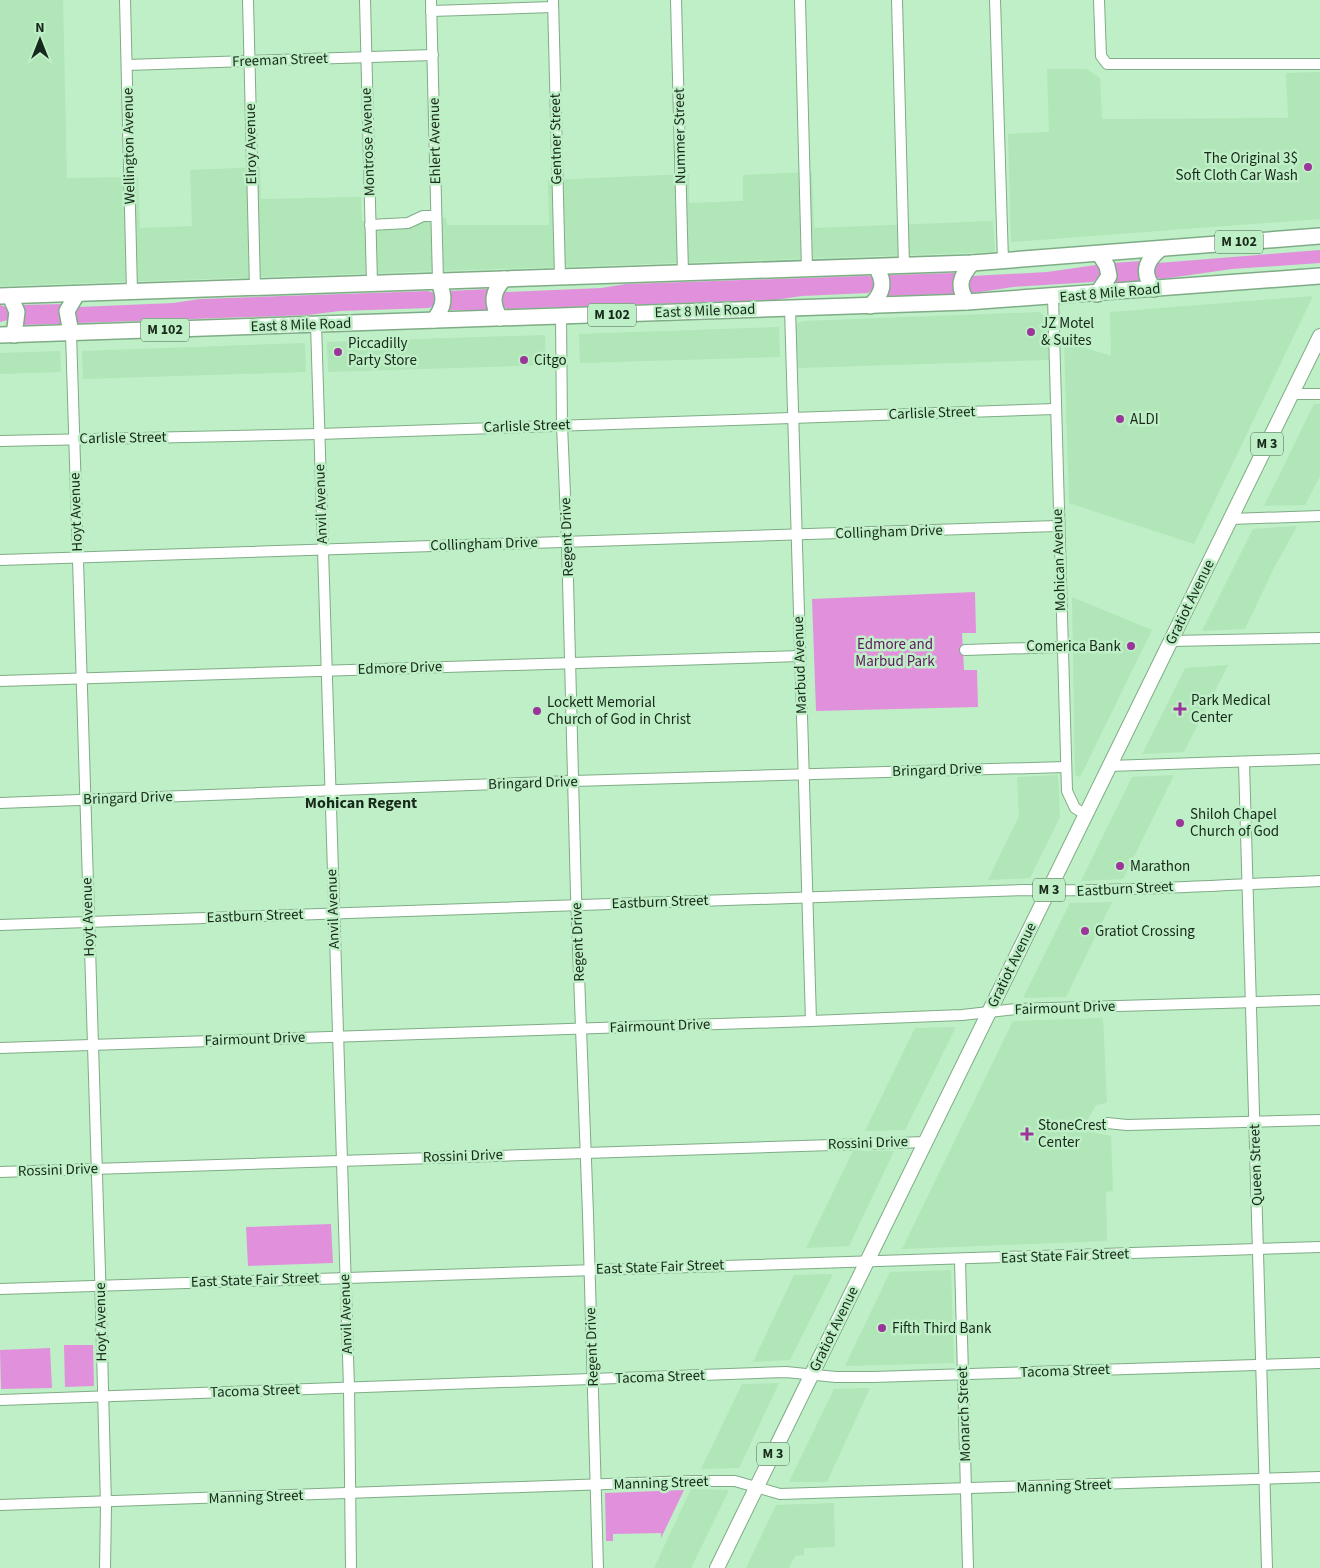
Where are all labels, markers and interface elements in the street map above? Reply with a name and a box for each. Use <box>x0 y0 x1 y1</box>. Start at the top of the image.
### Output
north arrow <box>15 15 65 65</box>
text: N <box>35 18 45 38</box>
street label: Freeman Street <box>232 48 328 72</box>
street label: Wellington Avenue <box>117 87 141 205</box>
street label: Montrose Avenue <box>356 87 380 197</box>
street label: Nummer Street <box>669 88 691 184</box>
street label: Gentner Street <box>545 93 567 185</box>
street label: Ehlert Avenue <box>424 97 446 185</box>
street label: Elroy Avenue <box>240 103 262 185</box>
place label: The Original 3$ Soft Cloth Car Wash <box>1176 148 1298 186</box>
marker: The Original 3$ Soft Cloth Car Wash <box>1302 161 1314 173</box>
road number: M 102 <box>1215 230 1263 253</box>
street label: East 8 Mile Road <box>1059 278 1161 308</box>
street label: East 8 Mile Road <box>654 299 756 323</box>
road number: M 102 <box>588 304 636 326</box>
street label: East 8 Mile Road <box>250 313 352 337</box>
place label: JZ Motel & Suites <box>1041 313 1094 351</box>
road number: M 102 <box>141 318 189 342</box>
marker: JZ Motel & Suites <box>1025 326 1037 338</box>
place label: Piccadilly Party Store <box>348 333 417 371</box>
marker: Piccadilly Party Store <box>332 346 344 358</box>
place label: Citgo <box>534 350 567 371</box>
marker: Citgo <box>518 354 530 366</box>
street label: Carlisle Street <box>888 401 976 425</box>
place label: ALDI <box>1130 409 1159 430</box>
marker: ALDI <box>1114 413 1126 425</box>
street label: Carlisle Street <box>483 414 571 438</box>
street label: Carlisle Street <box>79 427 167 449</box>
road number: M 3 <box>1251 432 1283 456</box>
street label: Anvil Avenue <box>309 464 333 544</box>
street label: Hoyt Avenue <box>64 472 88 552</box>
street label: Regent Drive <box>555 497 579 577</box>
street label: Mohican Avenue <box>1047 508 1071 612</box>
street label: Collingham Drive <box>835 520 943 544</box>
street label: Collingham Drive <box>430 532 538 556</box>
street label: Gratiot Avenue <box>1160 556 1220 648</box>
street label: Marbud Avenue <box>788 616 812 714</box>
park label: Edmore and Marbud Park <box>855 634 935 672</box>
place label: Comerica Bank <box>1026 636 1122 657</box>
marker: Comerica Bank <box>1125 640 1137 652</box>
street label: Edmore Drive <box>357 656 443 680</box>
place label: Park Medical Center <box>1191 690 1271 728</box>
place label: Lockett Memorial Church of God in Christ <box>547 692 691 730</box>
marker: Park Medical Center <box>1173 702 1187 716</box>
marker: Lockett Memorial Church of God in Christ <box>531 705 543 717</box>
street label: Bringard Drive <box>892 758 982 782</box>
street label: Bringard Drive <box>488 771 578 795</box>
street label: Bringard Drive <box>83 786 173 810</box>
district label: Mohican Regent <box>305 792 417 814</box>
place label: Shiloh Chapel Church of God <box>1190 804 1279 842</box>
marker: Shiloh Chapel Church of God <box>1174 817 1186 829</box>
place label: Marathon <box>1130 856 1190 877</box>
marker: Marathon <box>1114 860 1126 872</box>
street label: Anvil Avenue <box>321 869 345 949</box>
street label: Eastburn Street <box>1076 876 1174 902</box>
street label: Hoyt Avenue <box>76 877 100 957</box>
road number: M 3 <box>1033 878 1065 902</box>
street label: Eastburn Street <box>611 890 709 914</box>
street label: Regent Drive <box>566 902 590 982</box>
street label: Eastburn Street <box>206 904 304 928</box>
street label: Gratiot Avenue <box>982 919 1042 1011</box>
place label: Gratiot Crossing <box>1095 921 1195 942</box>
marker: Gratiot Crossing <box>1079 925 1091 937</box>
street label: Fairmount Drive <box>1014 996 1116 1020</box>
street label: Fairmount Drive <box>609 1014 711 1038</box>
street label: Fairmount Drive <box>204 1027 306 1051</box>
place label: StoneCrest Center <box>1038 1115 1106 1153</box>
street label: Queen Street <box>1244 1124 1268 1206</box>
marker: StoneCrest Center <box>1020 1127 1034 1141</box>
street label: Rossini Drive <box>828 1131 908 1155</box>
street label: Rossini Drive <box>423 1144 503 1168</box>
street label: Rossini Drive <box>18 1158 98 1182</box>
street label: East State Fair Street <box>1000 1243 1130 1269</box>
street label: East State Fair Street <box>595 1254 725 1280</box>
street label: East State Fair Street <box>190 1267 320 1293</box>
street label: Anvil Avenue <box>334 1274 358 1354</box>
street label: Hoyt Avenue <box>90 1282 112 1362</box>
street label: Gratiot Avenue <box>804 1283 864 1375</box>
street label: Regent Drive <box>580 1307 604 1387</box>
place label: Fifth Third Bank <box>892 1318 992 1339</box>
marker: Fifth Third Bank <box>876 1322 888 1334</box>
street label: Tacoma Street <box>1020 1359 1110 1383</box>
street label: Tacoma Street <box>615 1365 705 1389</box>
street label: Monarch Street <box>952 1366 976 1462</box>
street label: Tacoma Street <box>210 1379 300 1403</box>
road number: M 3 <box>757 1442 789 1466</box>
street label: Manning Street <box>613 1471 709 1495</box>
street label: Manning Street <box>1016 1474 1112 1498</box>
street label: Manning Street <box>208 1485 304 1509</box>

